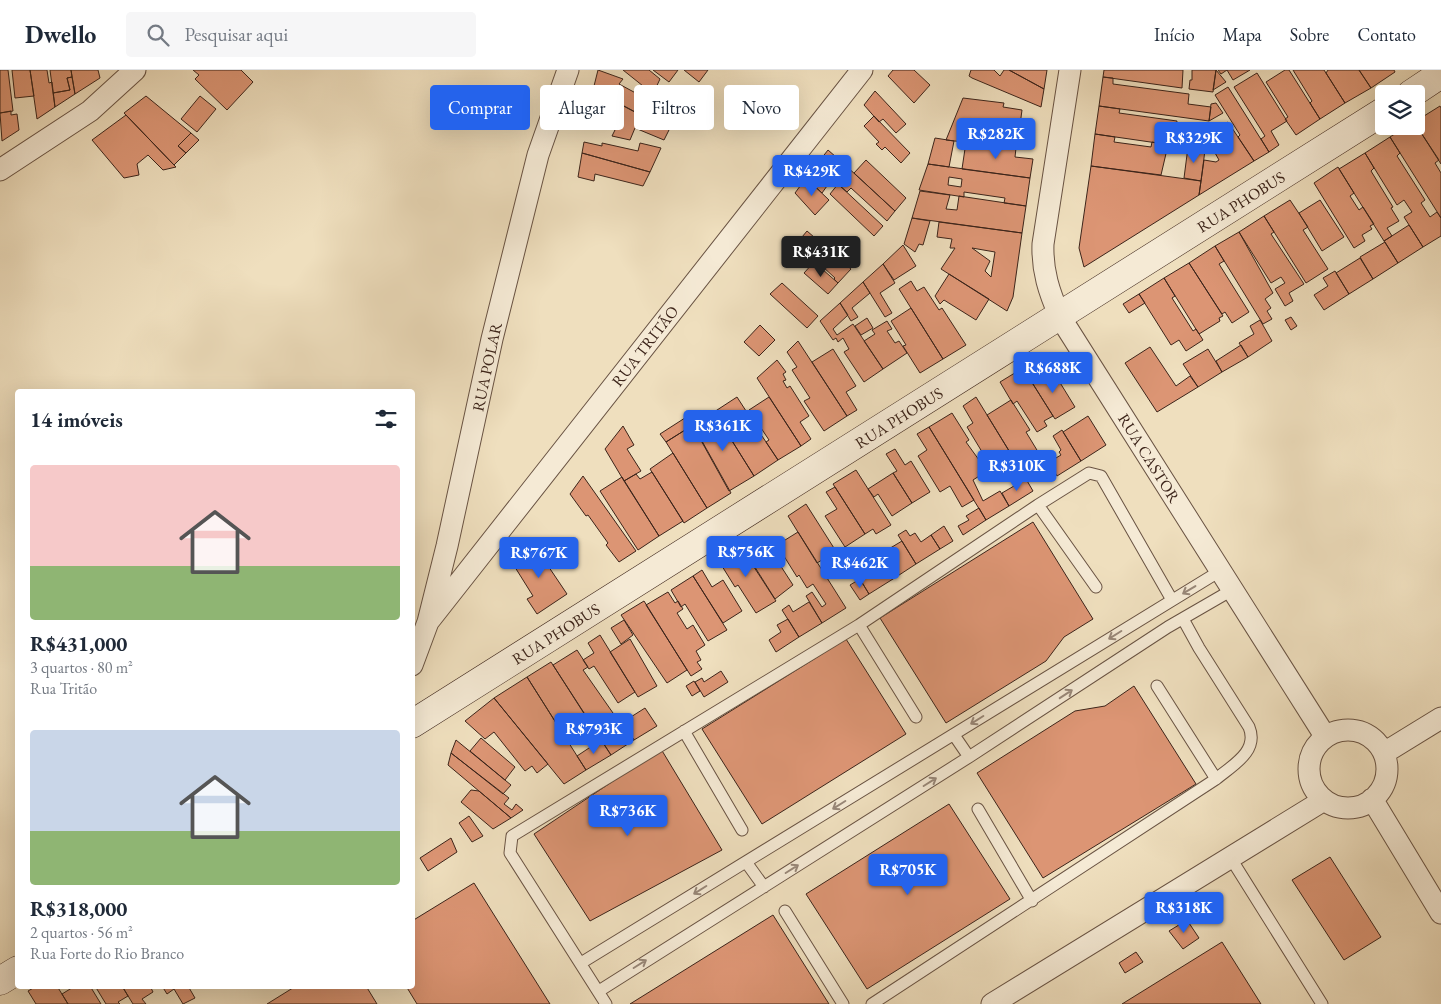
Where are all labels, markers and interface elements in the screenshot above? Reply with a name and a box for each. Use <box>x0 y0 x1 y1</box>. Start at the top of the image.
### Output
search box <box>126 12 476 57</box>
text: Dwello <box>25 19 96 50</box>
icon: search <box>144 21 172 49</box>
text: Pesquisar aqui <box>184 22 288 47</box>
text: Início <box>1154 23 1195 46</box>
text: Mapa <box>1223 23 1262 46</box>
text: Sobre <box>1290 23 1329 46</box>
text: Contato <box>1357 23 1416 46</box>
chip: Comprar <box>430 85 530 130</box>
chip: Alugar <box>540 85 624 130</box>
chip: Filtros <box>634 85 714 130</box>
chip: Novo <box>724 85 799 130</box>
map controls <box>1375 85 1425 135</box>
button: layers <box>1375 85 1425 135</box>
pin: R$282K <box>955 118 1037 160</box>
pin: R$329K <box>1153 122 1235 164</box>
text: R$282K <box>967 123 1025 144</box>
text: R$329K <box>1165 127 1223 148</box>
pin: R$429K <box>771 154 853 197</box>
text: R$429K <box>783 160 841 181</box>
street label: RUA PHOBUS <box>1193 167 1289 237</box>
pin: R$431K <box>780 236 862 278</box>
text: R$431K <box>792 241 850 262</box>
street label: RUA TRITÃO <box>607 301 683 391</box>
street label: RUA POLAR <box>467 320 507 413</box>
pin: R$688K <box>1012 352 1094 394</box>
text: R$688K <box>1024 357 1082 378</box>
street label: RUA PHOBUS <box>851 383 947 453</box>
icon: filters <box>372 405 400 433</box>
text: 14 imóveis <box>30 406 123 433</box>
street label: RUA CASTOR <box>1113 409 1185 507</box>
pin: R$361K <box>682 410 764 452</box>
text: R$361K <box>694 415 752 436</box>
pin: R$310K <box>976 450 1058 492</box>
text: R$310K <box>988 455 1046 476</box>
icon: home <box>170 497 260 587</box>
pin: R$767K <box>498 536 580 579</box>
pin: R$756K <box>705 536 787 578</box>
text: R$756K <box>717 541 775 562</box>
text: R$767K <box>510 542 568 563</box>
pin: R$462K <box>819 546 901 589</box>
text: R$462K <box>831 552 889 573</box>
one-way arrow <box>1182 586 1196 596</box>
street label: RUA PHOBUS <box>508 599 604 669</box>
text: R$431,000 <box>30 630 127 657</box>
one-way arrow <box>1109 630 1123 640</box>
text: 3 quartos · 80 m² <box>30 657 133 678</box>
text: Rua Tritão <box>30 678 97 699</box>
one-way arrow <box>1059 689 1073 699</box>
pin: R$793K <box>553 712 635 755</box>
one-way arrow <box>971 716 985 726</box>
text: R$793K <box>565 718 623 739</box>
icon: home <box>170 762 260 852</box>
one-way arrow <box>922 777 936 787</box>
pin: R$736K <box>587 794 669 837</box>
text: R$736K <box>599 800 657 821</box>
one-way arrow <box>832 801 846 811</box>
pin: R$705K <box>867 854 949 896</box>
text: R$705K <box>879 859 937 880</box>
one-way arrow <box>785 863 799 873</box>
one-way arrow <box>694 886 708 896</box>
pin: R$318K <box>1143 892 1225 934</box>
text: R$318,000 <box>30 895 127 922</box>
text: R$318K <box>1155 897 1213 918</box>
text: 2 quartos · 56 m² <box>30 922 133 943</box>
text: Rua Forte do Rio Branco <box>30 943 184 964</box>
one-way arrow <box>632 959 646 969</box>

